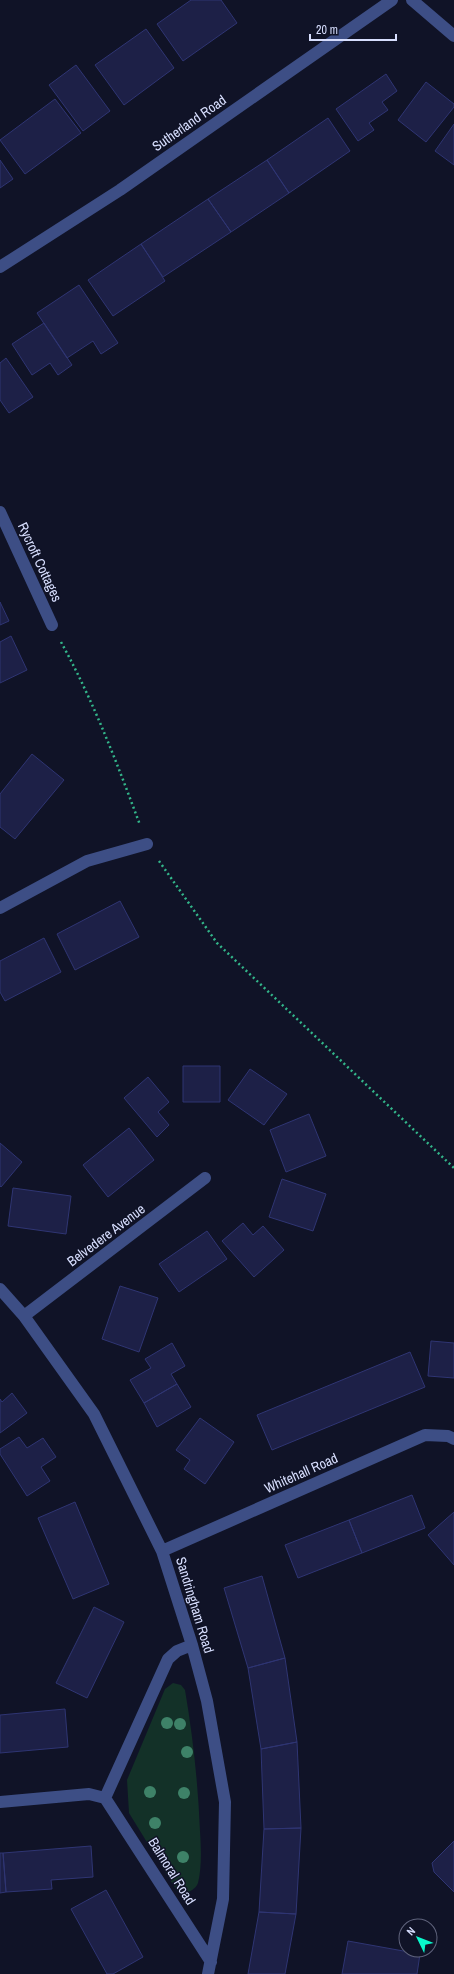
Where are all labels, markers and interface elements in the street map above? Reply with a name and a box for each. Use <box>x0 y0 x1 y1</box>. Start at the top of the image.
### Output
scale bar <box>310 16 396 42</box>
text: 20 m <box>316 22 338 38</box>
street label: Sutherland Road <box>149 91 229 155</box>
street label: Rycroft Cottages <box>14 519 66 605</box>
street label: Belvedere Avenue <box>63 1200 149 1270</box>
street label: Whitehall Road <box>261 1449 341 1497</box>
street label: Sandringham Road <box>172 1555 218 1655</box>
street label: Balmoral Road <box>144 1834 200 1908</box>
north arrow <box>398 1918 438 1958</box>
text: N <box>403 1924 418 1938</box>

